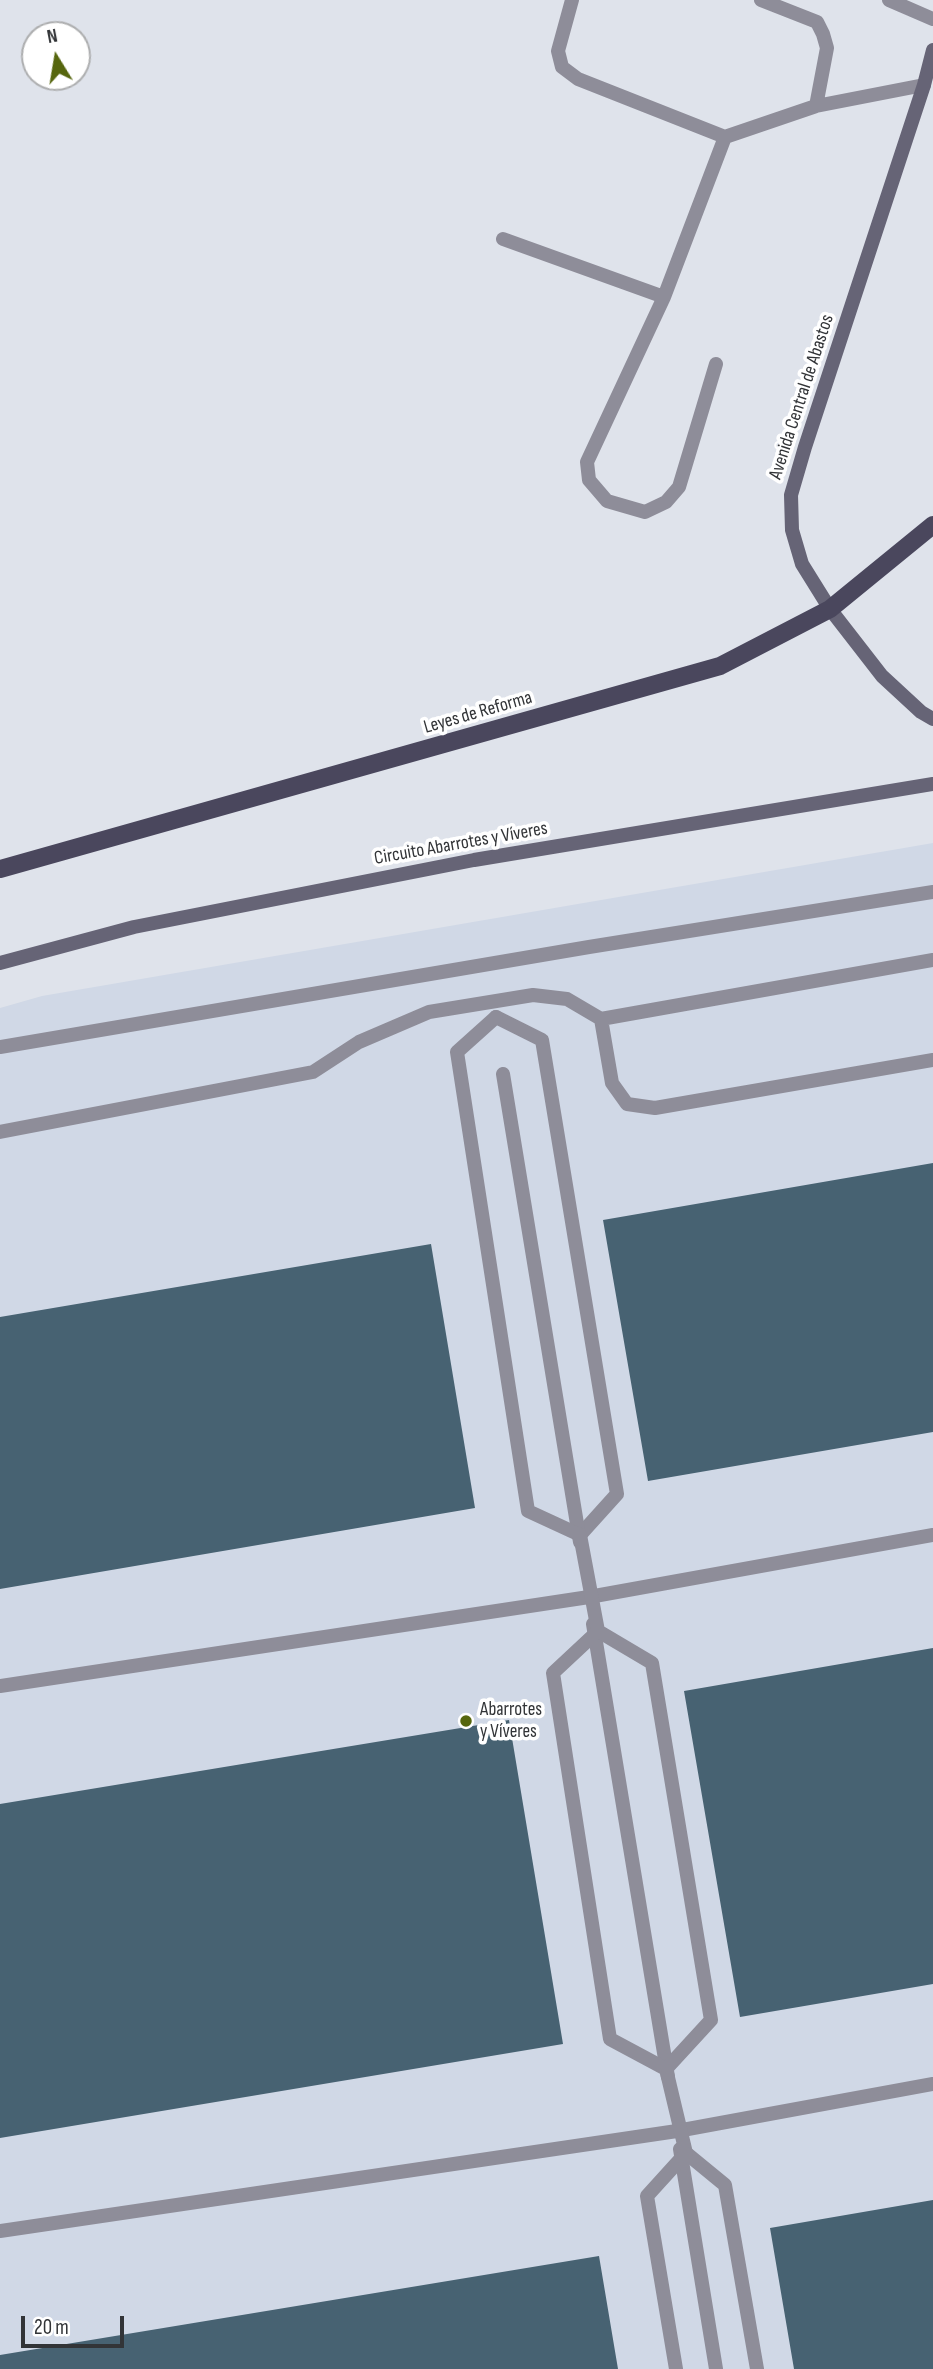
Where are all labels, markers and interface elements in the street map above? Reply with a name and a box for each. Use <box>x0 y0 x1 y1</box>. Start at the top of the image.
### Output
north arrow <box>21 21 91 91</box>
text: N <box>45 25 59 49</box>
street label: Avenida Central de Abastos <box>765 312 839 482</box>
street label: Leyes de Reforma <box>421 687 535 739</box>
street label: Circuito Abarrotes y Víveres <box>373 818 549 870</box>
place label: Abarrotes y Víveres <box>480 1699 542 1743</box>
marker: Abarrotes y Víveres <box>458 1713 474 1729</box>
scale bar <box>24 2302 128 2346</box>
text: 20 m <box>34 2315 69 2340</box>

